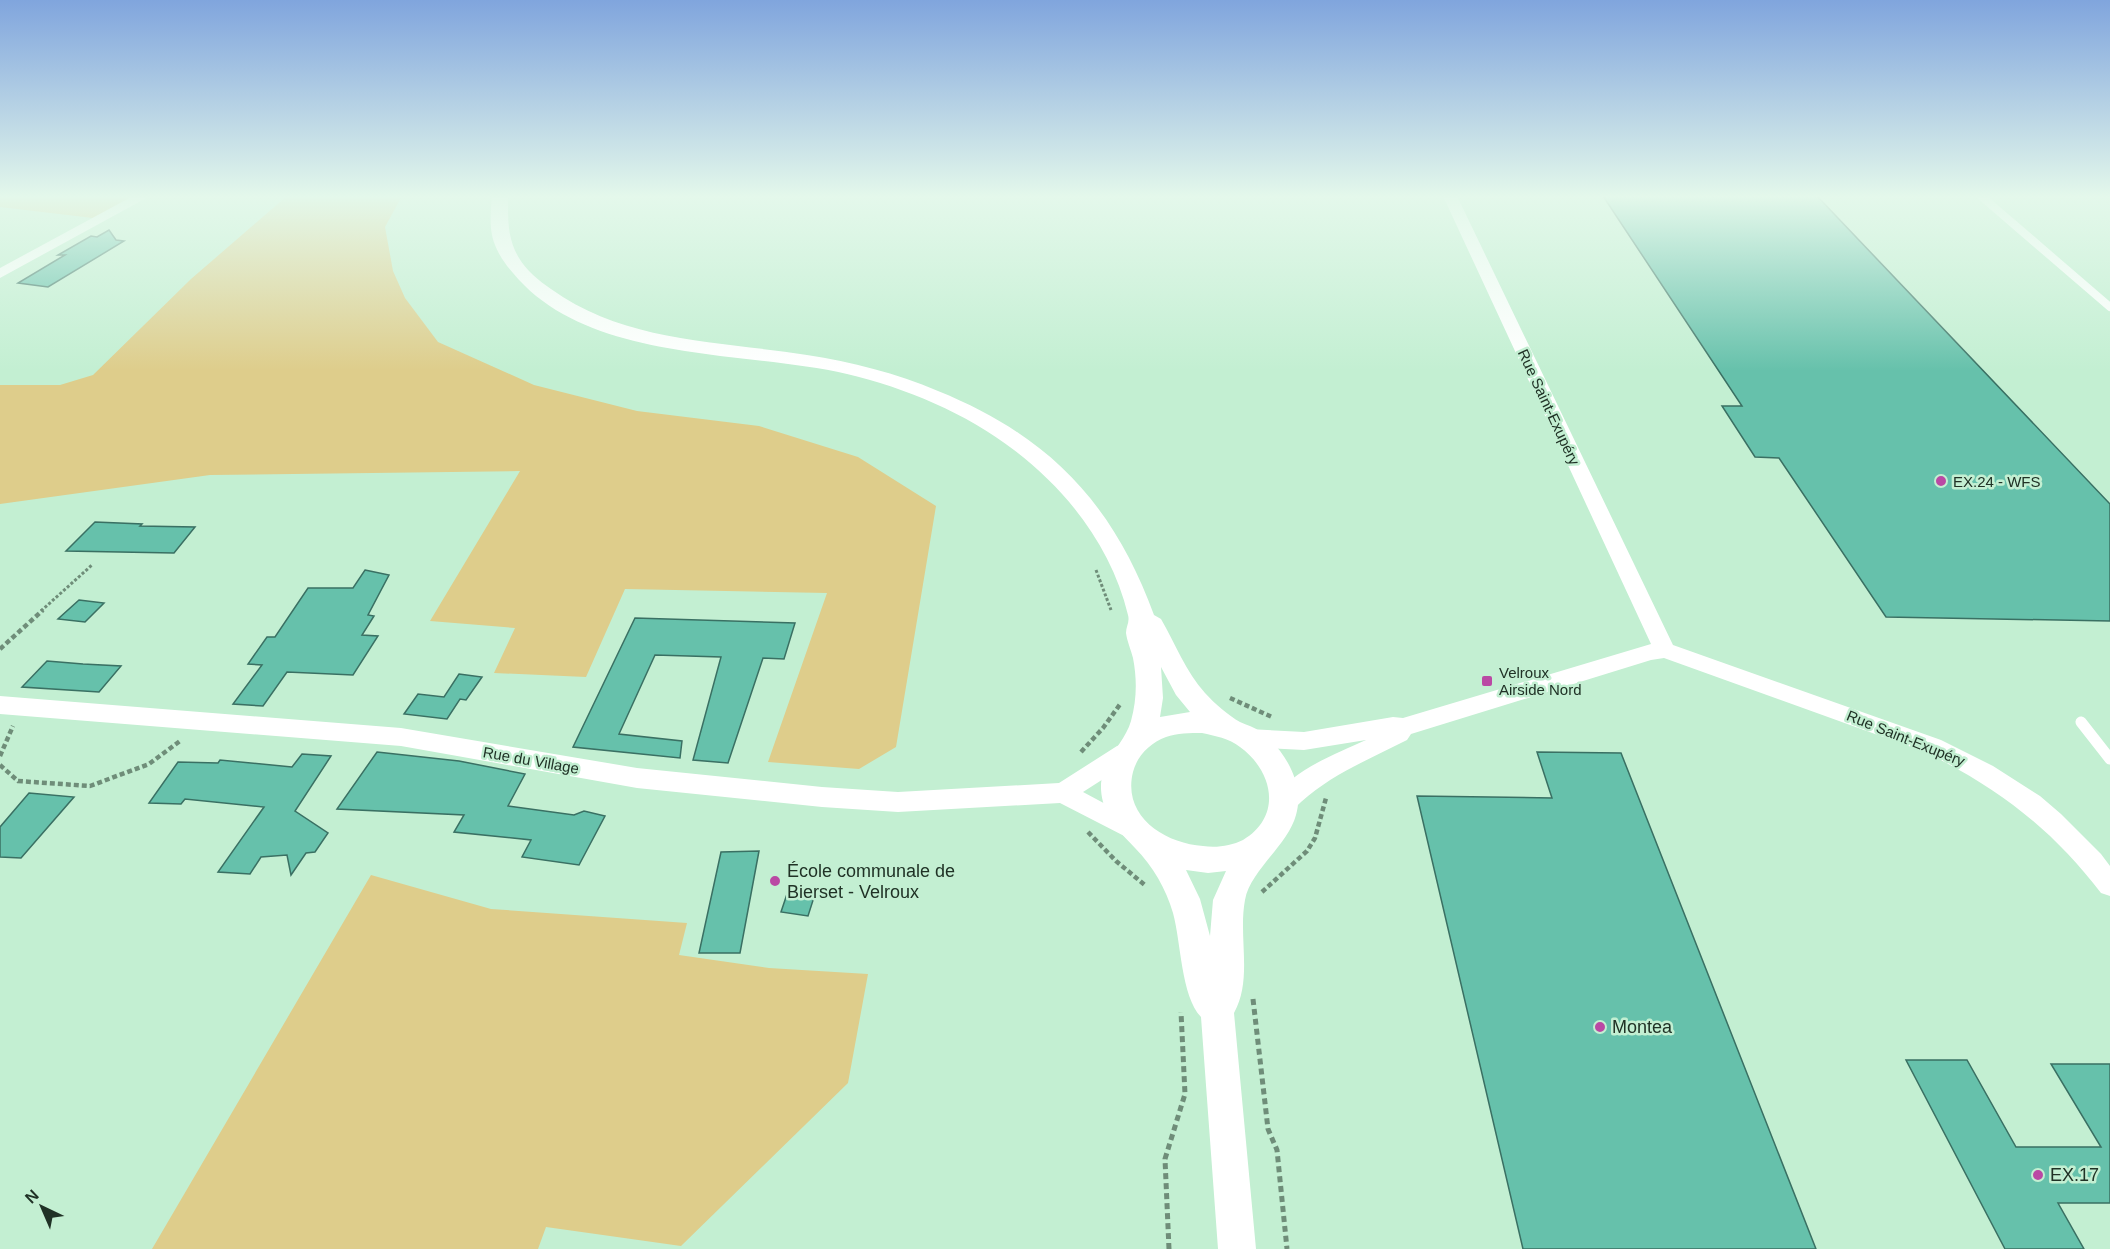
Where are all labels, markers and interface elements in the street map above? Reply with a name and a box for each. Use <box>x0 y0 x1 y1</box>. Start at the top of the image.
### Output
street label: Rue Saint-Exupéry <box>1515 346 1584 468</box>
place label: EX.24 - WFS <box>1953 473 2041 490</box>
marker: EX.24 - WFS <box>1934 474 1948 488</box>
place label: Velroux Airside Nord <box>1499 664 1582 698</box>
marker: Velroux Airside Nord <box>1480 674 1494 688</box>
street label: Rue Saint-Exupéry <box>1844 707 1968 770</box>
street label: Rue du Village <box>482 743 580 777</box>
place label: École communale de Bierset - Velroux <box>787 861 955 902</box>
marker: École communale de Bierset - Velroux <box>768 874 782 888</box>
place label: Montea <box>1612 1017 1673 1037</box>
marker: Montea <box>1593 1020 1607 1034</box>
place label: EX.17 <box>2050 1165 2099 1185</box>
marker: EX.17 <box>2031 1168 2045 1182</box>
north arrow <box>12 1177 72 1237</box>
text: N <box>22 1186 42 1207</box>

